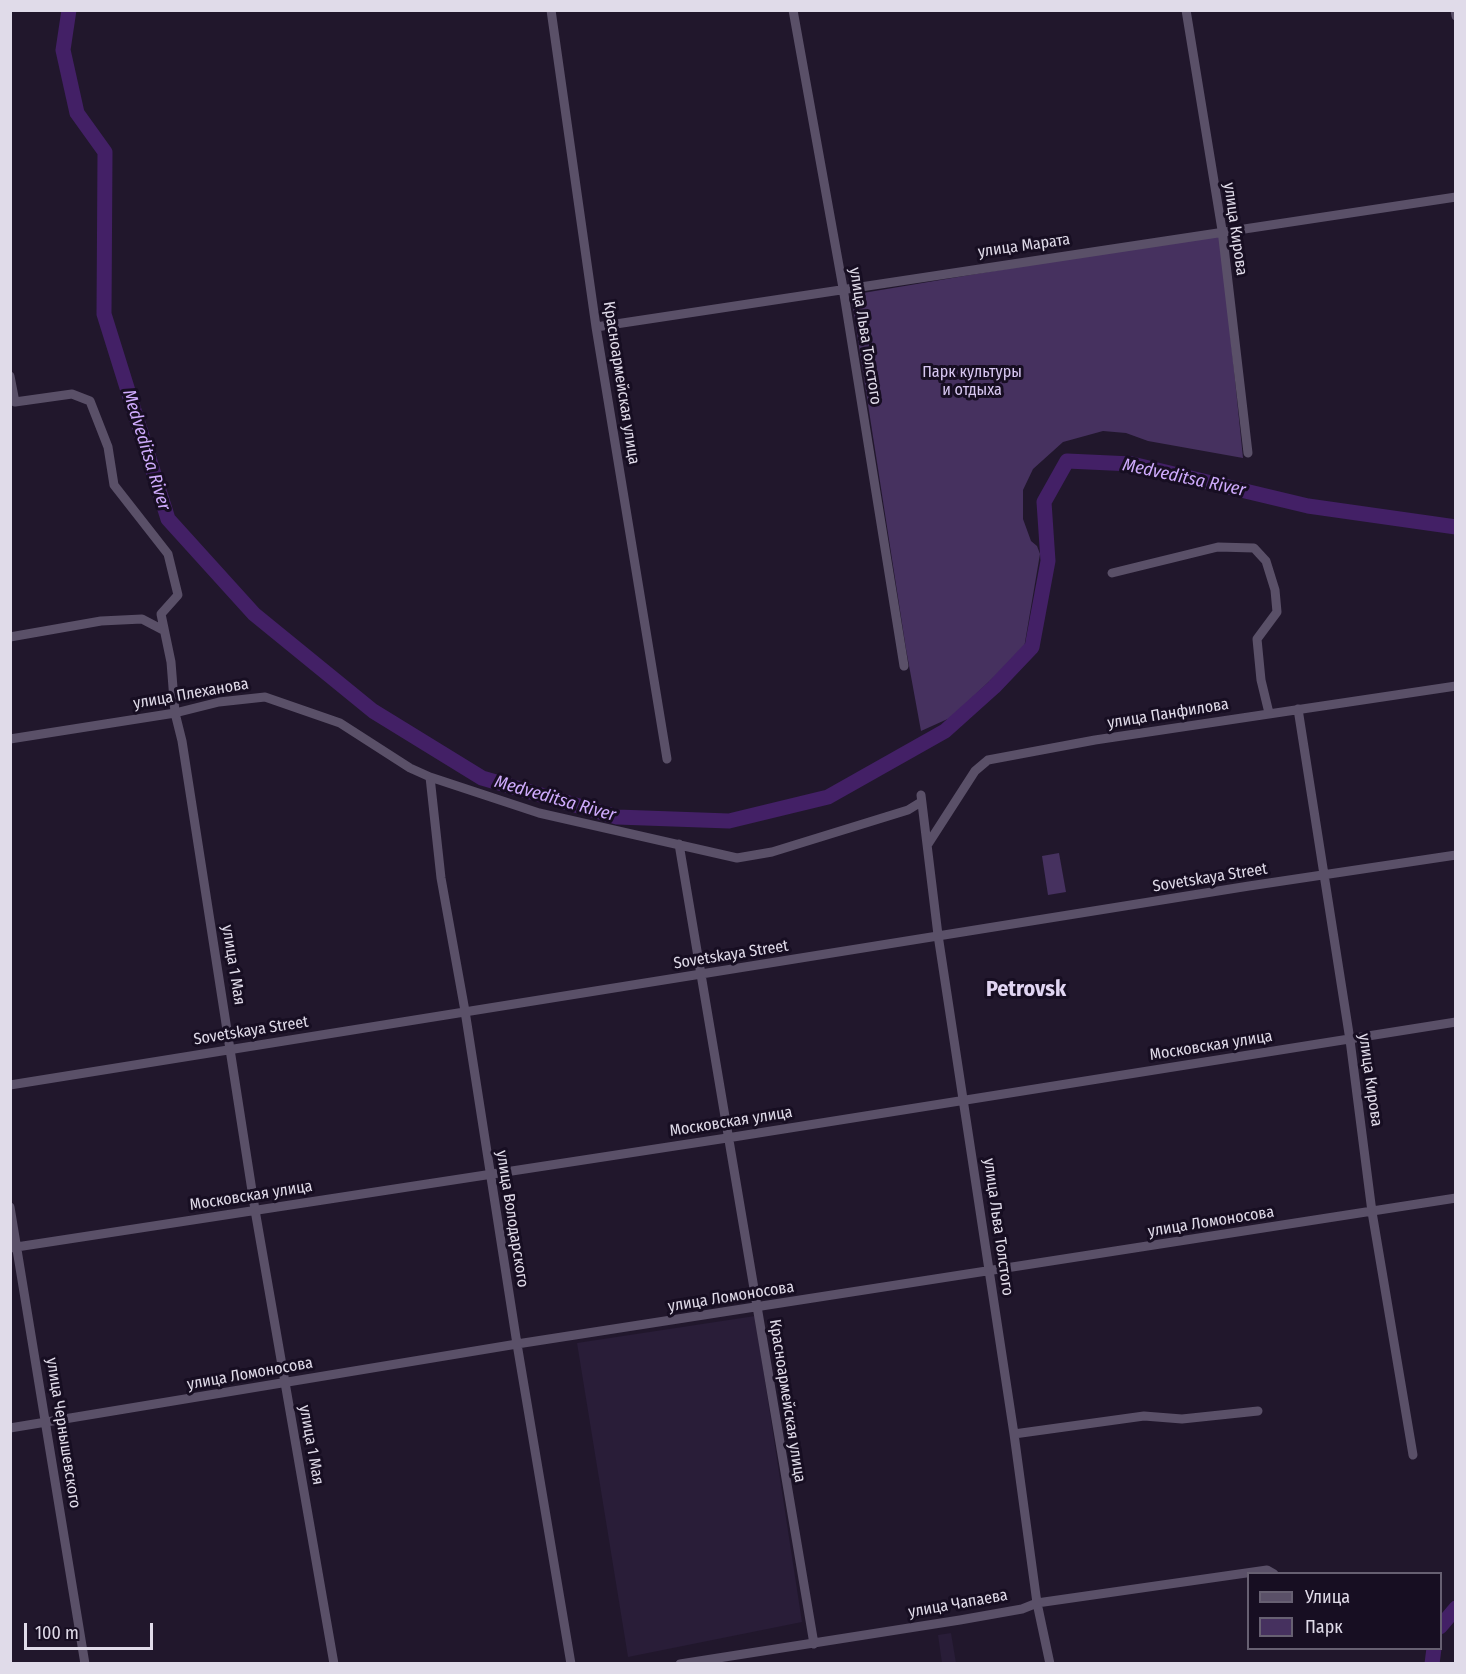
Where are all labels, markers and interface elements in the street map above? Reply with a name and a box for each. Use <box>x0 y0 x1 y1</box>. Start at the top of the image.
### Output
street label: улица Кирова <box>1219 181 1251 277</box>
street label: улица Марата <box>977 230 1071 262</box>
street label: улица Льва Толстого <box>845 266 885 406</box>
street label: Красноармейская улица <box>599 300 643 466</box>
park label: Парк культуры и отдыха <box>922 363 1022 401</box>
water label: Medveditsa River <box>117 387 175 513</box>
water label: Medveditsa River <box>1121 454 1247 502</box>
street label: улица Плеханова <box>132 674 250 714</box>
street label: улица Панфилова <box>1106 695 1230 733</box>
water label: Medveditsa River <box>492 771 618 827</box>
street label: Sovetskaya Street <box>1151 859 1269 897</box>
street label: улица 1 Мая <box>217 924 249 1006</box>
street label: Sovetskaya Street <box>672 936 790 974</box>
district label: Petrovsk <box>986 977 1066 1003</box>
street label: Sovetskaya Street <box>192 1012 310 1050</box>
street label: Московская улица <box>1148 1027 1274 1065</box>
street label: улица Кирова <box>1354 1032 1386 1128</box>
street label: Московская улица <box>668 1103 794 1141</box>
street label: улица Володарского <box>492 1149 532 1289</box>
street label: улица Льва Толстого <box>979 1157 1017 1297</box>
street label: Московская улица <box>188 1177 314 1215</box>
street label: улица Ломоносова <box>1147 1203 1275 1241</box>
street label: улица Ломоносова <box>667 1278 795 1316</box>
street label: Красноармейская улица <box>765 1318 809 1484</box>
street label: улица Ломоносова <box>186 1353 314 1395</box>
street label: улица Чернышевского <box>42 1356 84 1510</box>
street label: улица 1 Мая <box>295 1403 327 1487</box>
legend <box>1247 1572 1442 1650</box>
street label: улица Чапаева <box>907 1586 1009 1622</box>
text: Улица <box>1305 1586 1350 1608</box>
scale bar <box>27 1611 156 1649</box>
text: Парк <box>1305 1616 1343 1638</box>
text: 100 m <box>35 1622 79 1644</box>

